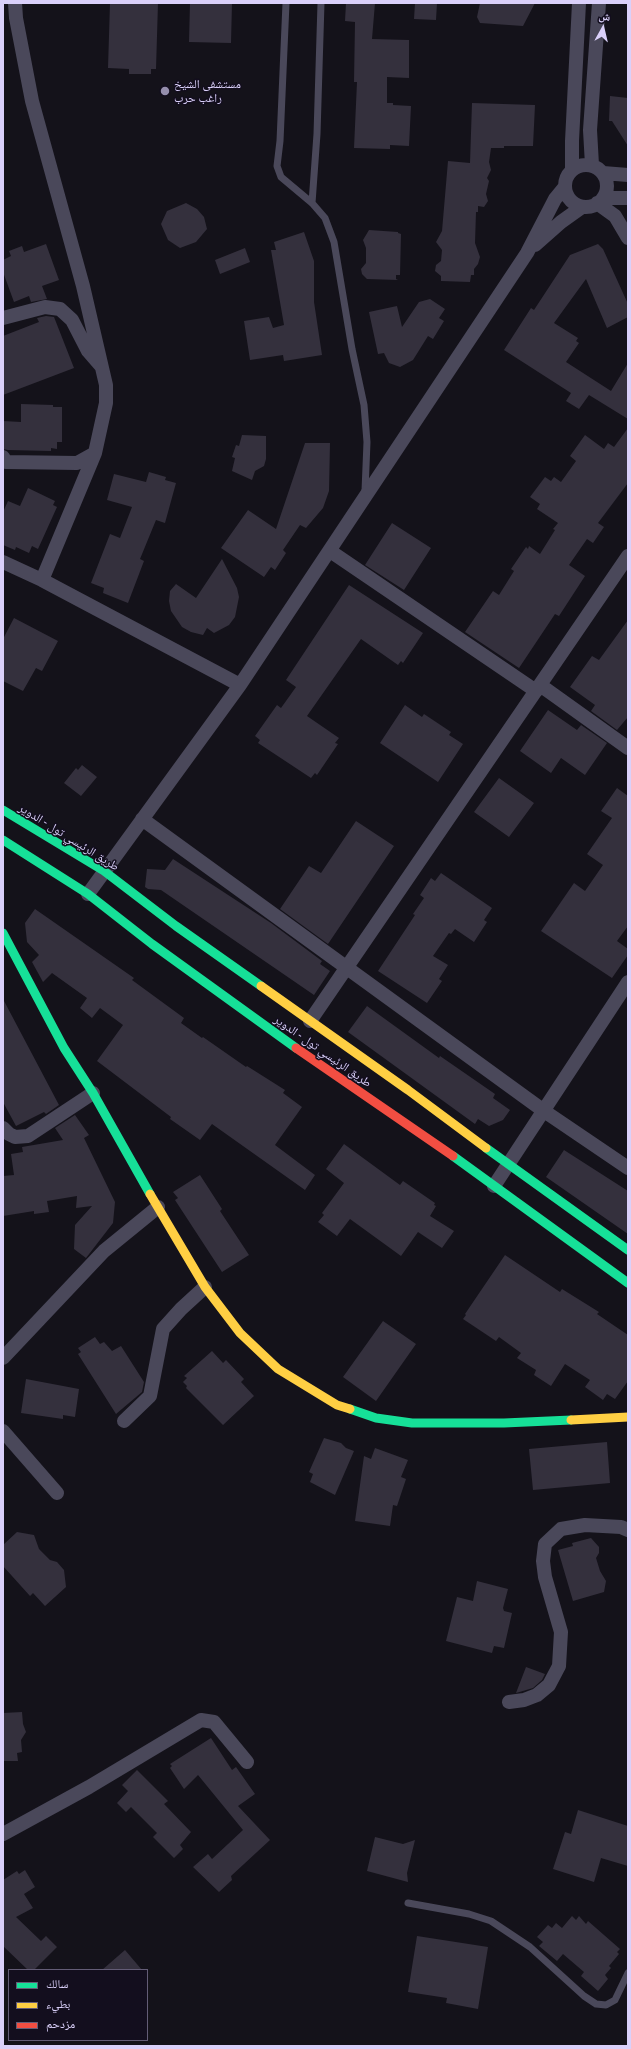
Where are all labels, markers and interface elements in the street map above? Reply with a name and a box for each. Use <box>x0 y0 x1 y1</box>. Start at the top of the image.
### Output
north arrow <box>583 8 623 48</box>
text: ش <box>598 9 611 23</box>
place label: مستشفى الشيخ راغب حرب <box>174 77 241 105</box>
marker: مستشفى الشيخ راغب حرب <box>159 85 171 97</box>
street label: طريق الرئيسي تول - الدوير <box>16 800 122 874</box>
street label: طريق الرئيسي تول - الدوير <box>272 1012 374 1090</box>
legend <box>8 1969 148 2041</box>
text: سالك <box>46 1977 68 1990</box>
text: بطيء <box>46 1997 70 2010</box>
text: مزدحم <box>46 2017 75 2030</box>

